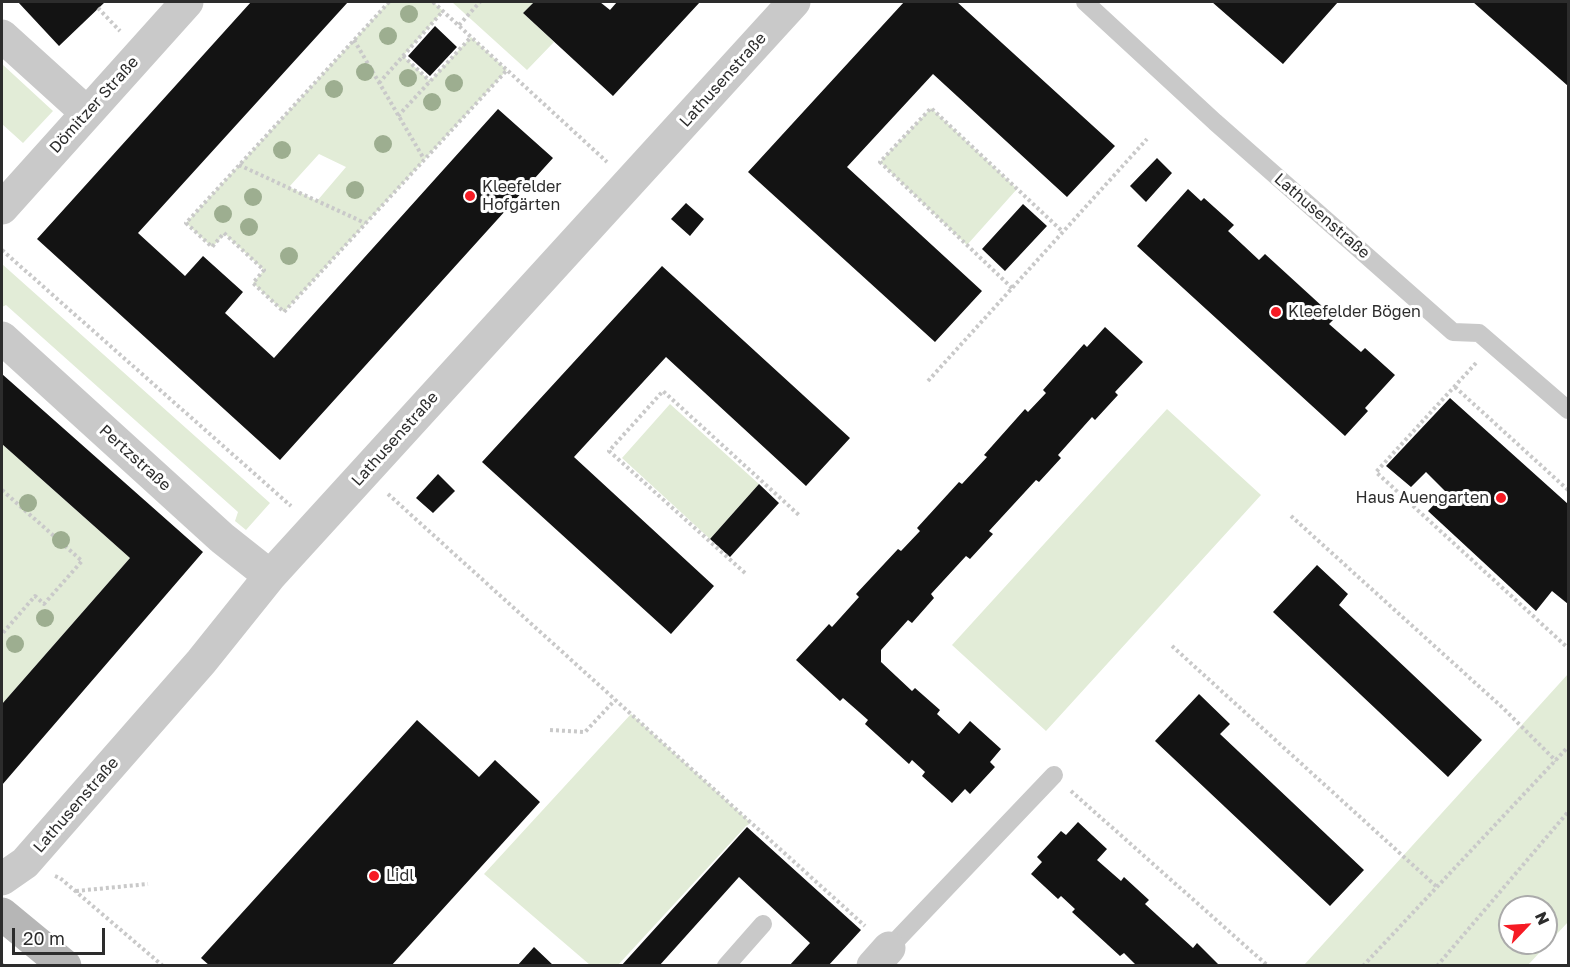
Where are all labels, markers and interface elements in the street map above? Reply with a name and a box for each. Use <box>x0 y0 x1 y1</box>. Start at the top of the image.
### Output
street label: Lathusenstraße <box>676 29 770 131</box>
street label: Dömitzer Straße <box>45 53 143 157</box>
street label: Lathusenstraße <box>1270 169 1374 263</box>
place label: Kleefelder Hofgärten <box>482 177 562 215</box>
marker: Kleefelder Hofgärten <box>463 189 477 203</box>
place label: Kleefelder Bögen <box>1288 302 1421 322</box>
marker: Kleefelder Bögen <box>1269 305 1283 319</box>
street label: Lathusenstraße <box>348 388 442 490</box>
street label: Pertzstraße <box>95 421 175 495</box>
place label: Haus Auengarten <box>1355 488 1489 508</box>
marker: Haus Auengarten <box>1494 491 1508 505</box>
street label: Lathusenstraße <box>29 753 123 857</box>
place label: Lidl <box>386 866 414 886</box>
marker: Lidl <box>367 869 381 883</box>
north arrow <box>1498 895 1558 955</box>
text: N <box>1531 908 1554 928</box>
scale bar <box>15 916 108 954</box>
text: 20 m <box>23 927 65 949</box>

